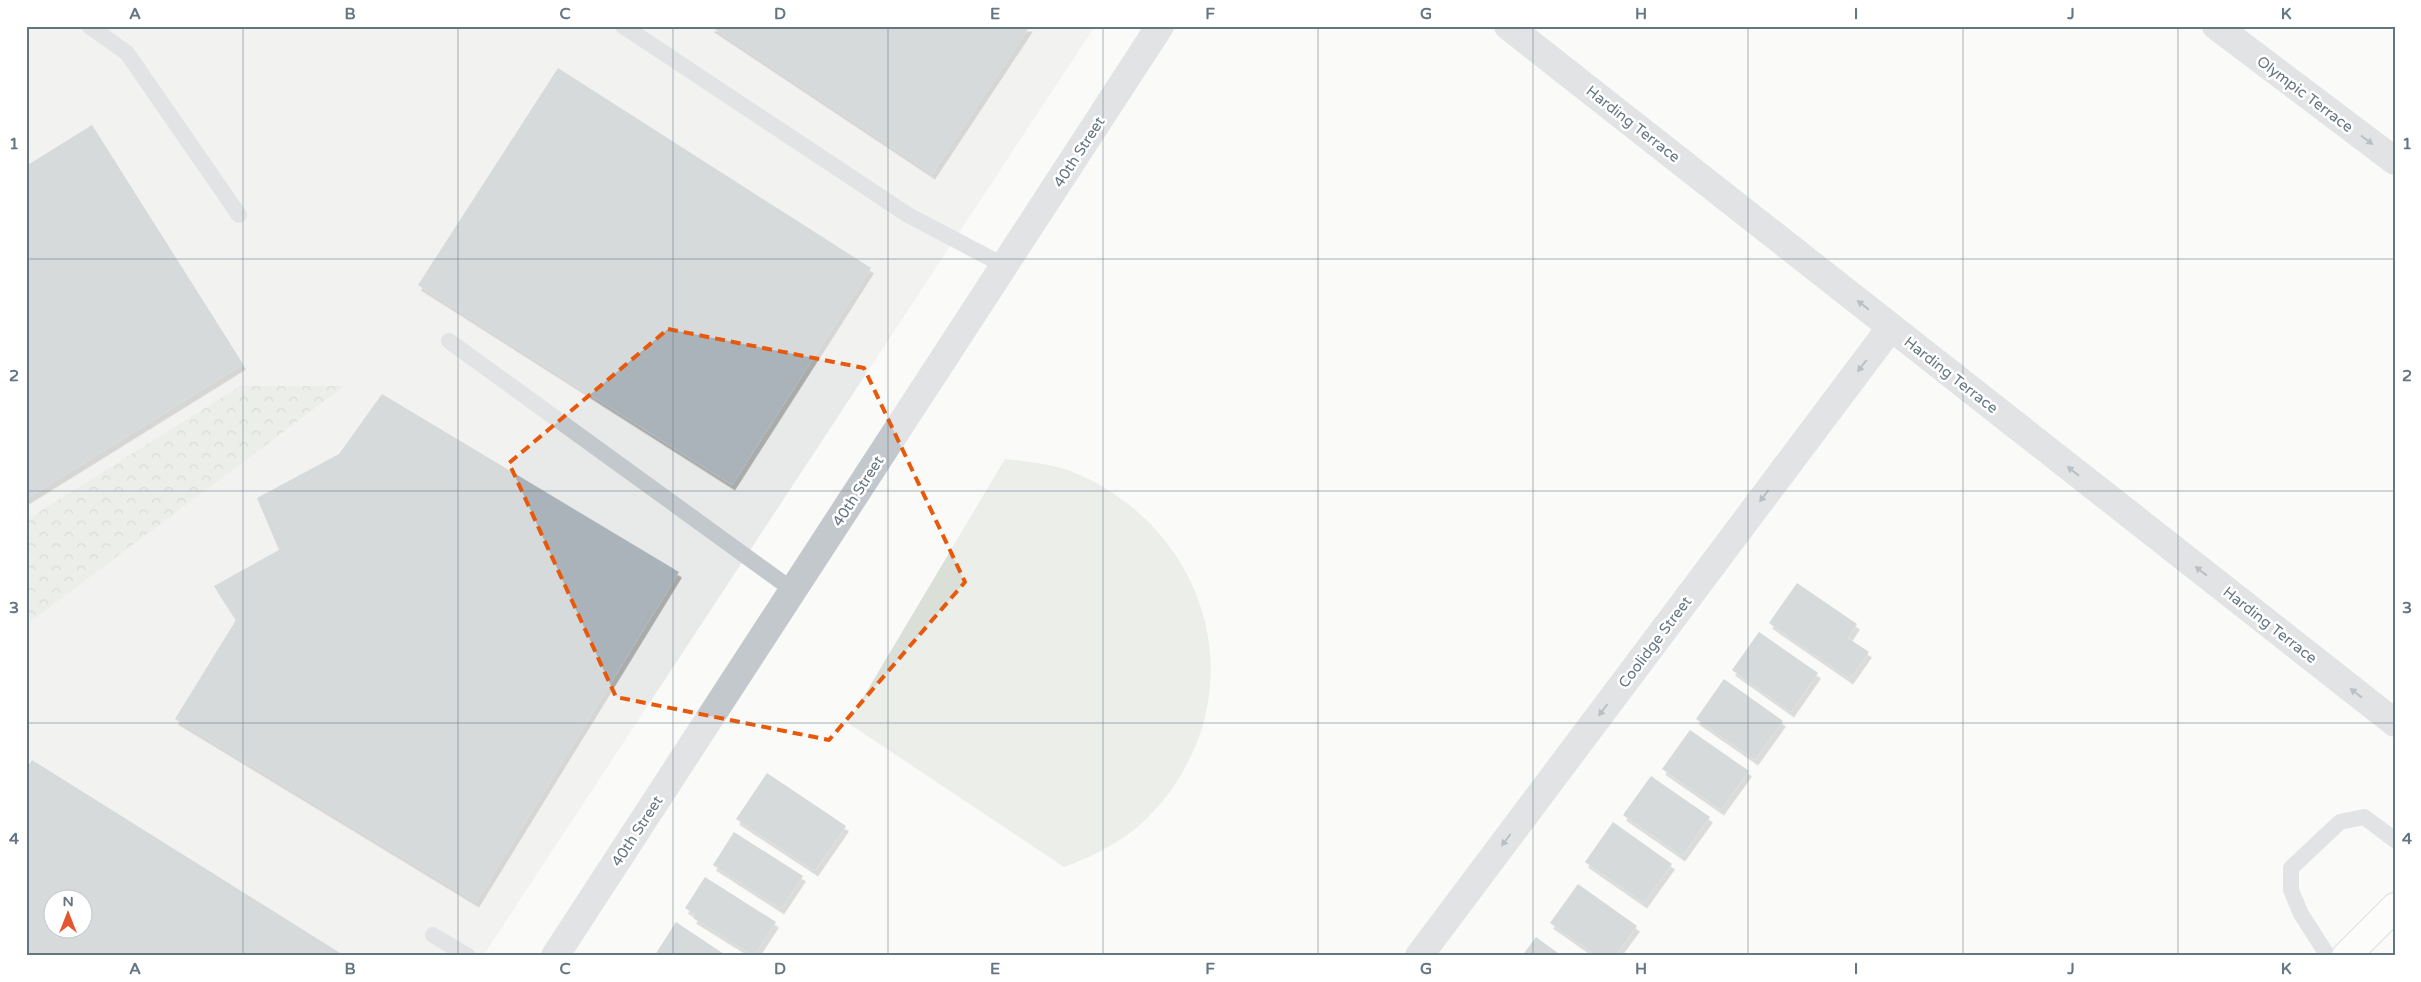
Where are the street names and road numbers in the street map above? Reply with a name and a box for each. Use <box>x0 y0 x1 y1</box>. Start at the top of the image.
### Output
street label: Olympic Terrace <box>2253 52 2357 136</box>
street label: Harding Terrace <box>1583 82 1683 166</box>
street label: 40th Street <box>1050 113 1109 191</box>
street label: Harding Terrace <box>1901 333 2001 417</box>
street label: 40th Street <box>829 452 888 530</box>
street label: Harding Terrace <box>2220 583 2320 667</box>
street label: Coolidge Street <box>1615 592 1695 691</box>
street label: 40th Street <box>608 792 667 870</box>

